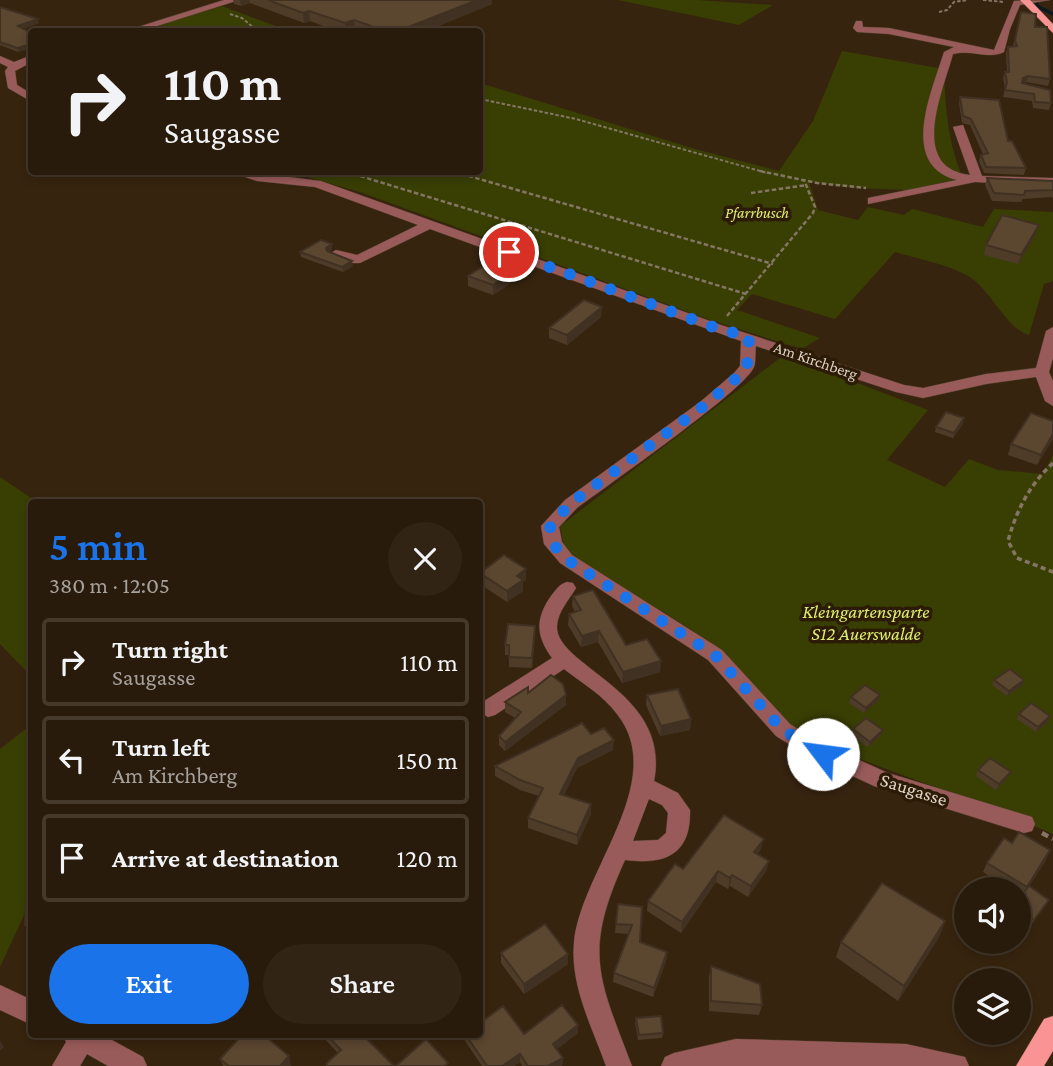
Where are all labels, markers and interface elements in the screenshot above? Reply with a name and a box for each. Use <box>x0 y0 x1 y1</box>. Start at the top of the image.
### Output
icon: right <box>49 56 140 147</box>
text: 110 m <box>164 56 281 111</box>
text: Saugasse <box>164 114 280 150</box>
park label: Pfarrbusch <box>725 204 789 222</box>
pin <box>479 222 539 282</box>
icon: arrive <box>490 233 528 271</box>
street label: Am Kirchberg <box>772 338 860 384</box>
text: 5 min <box>49 522 147 569</box>
button: close <box>388 522 462 596</box>
text: 380 m · 12:05 <box>49 572 170 598</box>
park label: Kleingartensparte S12 Auerswalde <box>802 601 930 644</box>
text: Turn right <box>112 635 228 664</box>
icon: right <box>53 643 91 681</box>
text: 110 m <box>400 648 458 677</box>
text: Saugasse <box>112 664 195 690</box>
position arrow <box>786 717 860 791</box>
text: Turn left <box>112 733 210 762</box>
icon: left <box>53 741 91 779</box>
text: 150 m <box>397 746 458 775</box>
text: Am Kirchberg <box>112 762 237 788</box>
street label: Saugasse <box>878 769 950 810</box>
icon: arrive <box>53 839 91 877</box>
text: Arrive at destination <box>112 844 339 873</box>
text: 120 m <box>397 844 458 873</box>
map controls <box>954 877 1031 1045</box>
button: sound <box>954 877 1031 954</box>
button: Exit <box>49 944 249 1024</box>
button: Share <box>263 944 462 1024</box>
button: layers <box>954 968 1031 1045</box>

